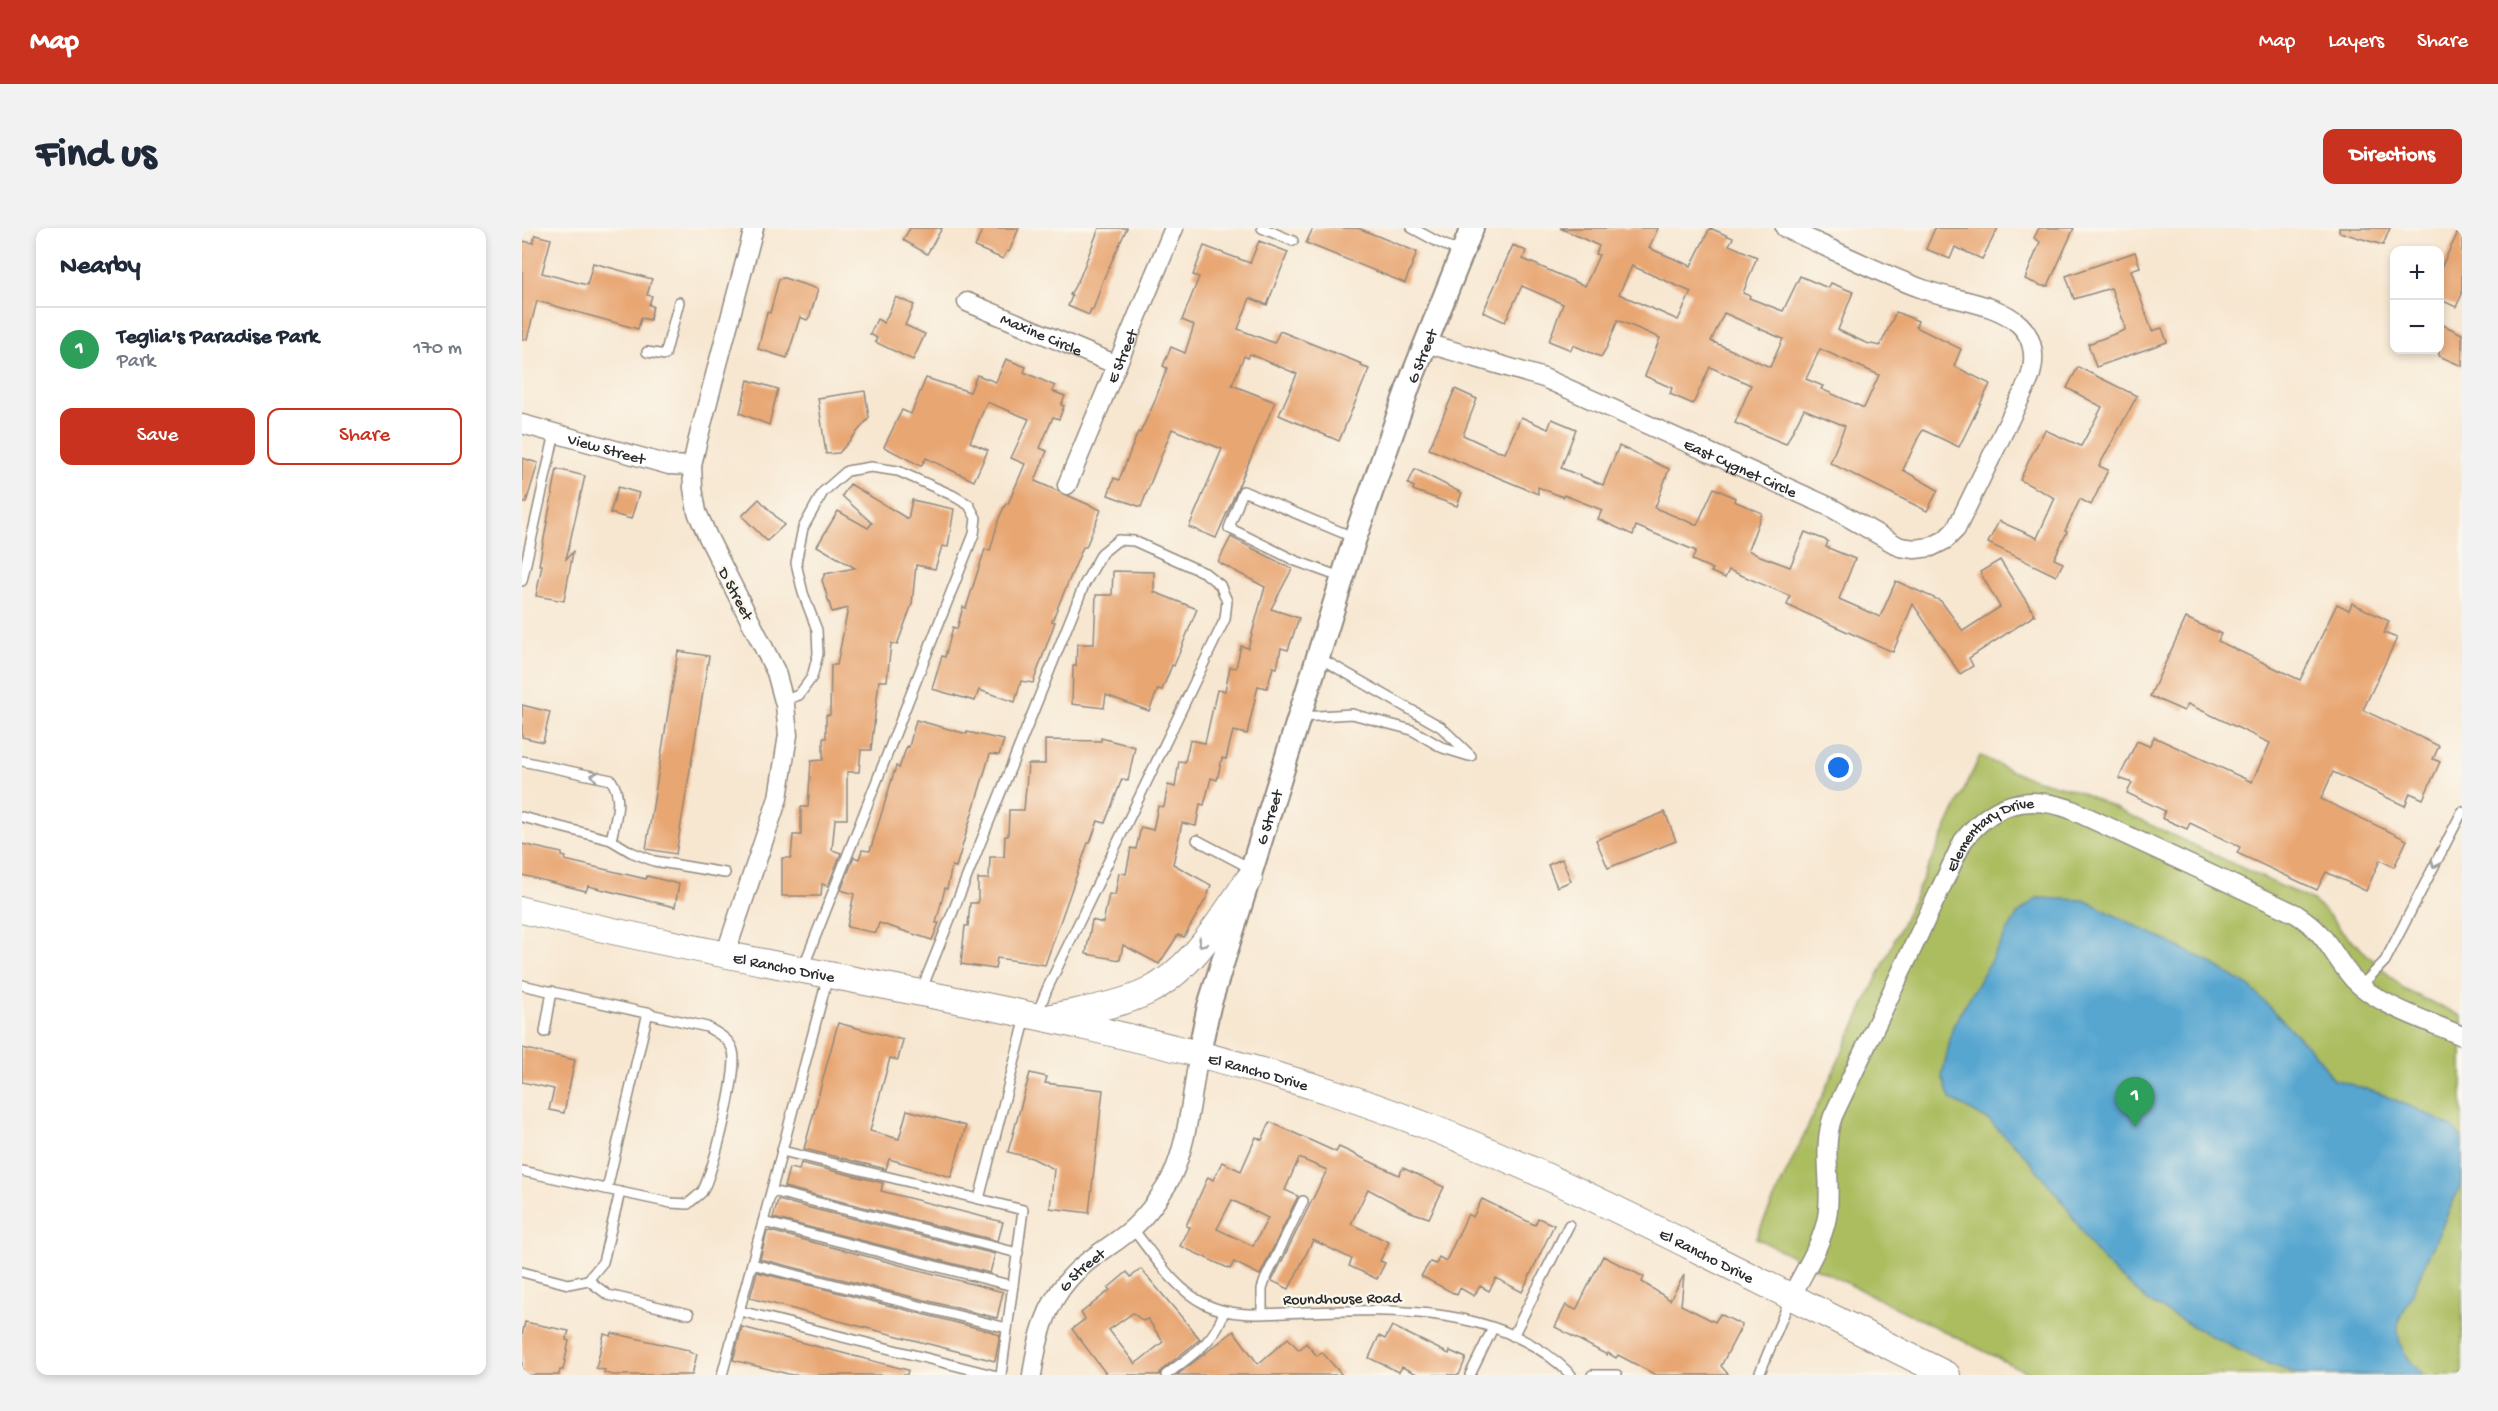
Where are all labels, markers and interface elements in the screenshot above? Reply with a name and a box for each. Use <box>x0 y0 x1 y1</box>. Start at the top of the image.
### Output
text: Map <box>30 26 79 59</box>
text: Map <box>2259 30 2295 55</box>
text: Layers <box>2328 30 2384 55</box>
text: Share <box>2417 30 2468 55</box>
button: Directions <box>2323 129 2462 184</box>
text: Find us <box>36 132 156 181</box>
map controls <box>2390 246 2444 354</box>
button: + <box>2390 246 2444 300</box>
text: Nearby <box>60 252 141 283</box>
button: − <box>2390 300 2444 354</box>
street label: Maxine Circle <box>997 311 1085 362</box>
text: Teglia's Paradise Park <box>117 325 319 351</box>
street label: E Street <box>1104 326 1144 387</box>
street label: G Street <box>1405 326 1444 387</box>
text: 1 <box>75 338 84 361</box>
text: 170 m <box>413 338 462 361</box>
text: Park <box>117 351 155 374</box>
button: Save <box>60 408 255 465</box>
button: Share <box>267 408 462 465</box>
street label: View Street <box>564 431 648 471</box>
street label: East Cygnet Circle <box>1680 436 1800 504</box>
street label: D Street <box>712 564 756 626</box>
your location <box>1824 753 1853 782</box>
one-way arrow <box>590 770 600 783</box>
street label: G Street <box>1254 787 1289 848</box>
street label: Elementary Drive <box>1944 796 2035 876</box>
one-way arrow <box>2431 858 2442 868</box>
one-way arrow <box>1199 937 1210 948</box>
street label: El Rancho Drive <box>731 950 837 989</box>
street label: El Rancho Drive <box>1205 1051 1311 1097</box>
pin: 1 <box>2116 1078 2154 1127</box>
street label: El Rancho Drive <box>1655 1226 1757 1290</box>
street label: G Street <box>1056 1245 1111 1297</box>
street label: Roundhouse Road <box>1283 1290 1403 1311</box>

